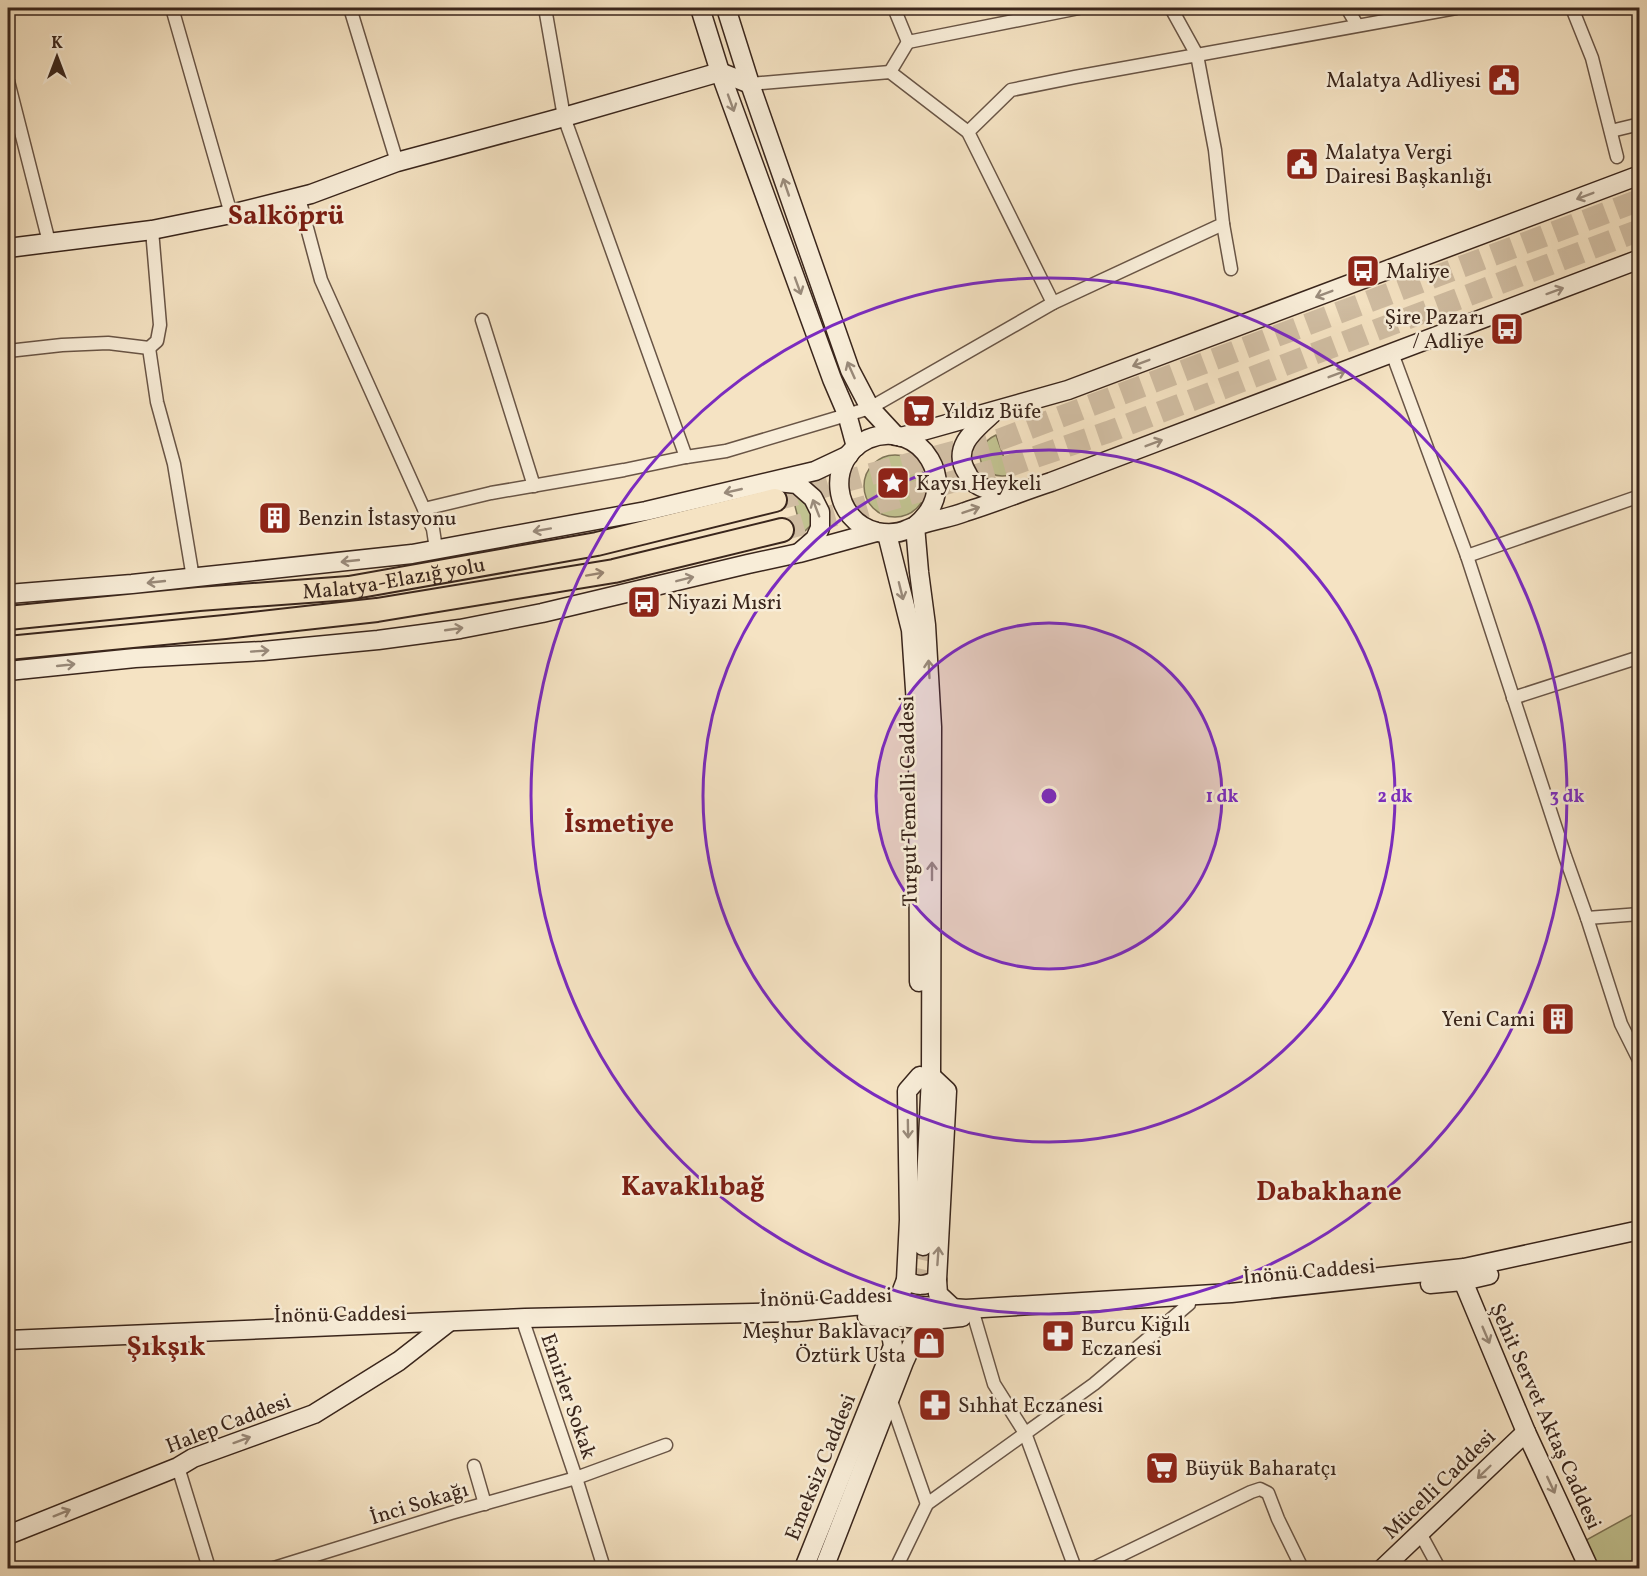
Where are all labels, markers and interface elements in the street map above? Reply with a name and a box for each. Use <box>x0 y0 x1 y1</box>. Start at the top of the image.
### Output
north arrow <box>27 27 87 87</box>
text: K <box>51 33 63 55</box>
public building icon: Malatya Adliyesi <box>1486 62 1522 98</box>
place label: Malatya Adliyesi <box>1326 67 1481 96</box>
one-way arrow <box>726 93 737 112</box>
place label: Malatya Vergi Dairesi Başkanlığı <box>1325 139 1492 192</box>
public building icon: Malatya Vergi Dairesi Başkanlığı <box>1284 146 1320 182</box>
one-way arrow <box>780 178 791 197</box>
one-way arrow <box>1576 191 1595 202</box>
district label: Salköprü <box>228 198 344 236</box>
bus stop icon: Maliye <box>1345 253 1381 289</box>
place label: Maliye <box>1386 258 1450 287</box>
one-way arrow <box>793 276 804 295</box>
one-way arrow <box>1545 285 1564 296</box>
one-way arrow <box>1315 289 1334 300</box>
place label: Şire Pazarı / Adliye <box>1384 304 1484 357</box>
bus stop icon: Şire Pazarı / Adliye <box>1489 311 1525 347</box>
one-way arrow <box>1132 358 1151 369</box>
one-way arrow <box>845 362 857 380</box>
one-way arrow <box>1327 367 1346 378</box>
supermarket icon: Yıldız Büfe <box>901 393 937 429</box>
place label: Yıldız Büfe <box>942 398 1041 427</box>
one-way arrow <box>1145 436 1163 447</box>
place icon: Kaysı Heykeli <box>875 465 911 501</box>
place label: Kaysı Heykeli <box>916 470 1042 499</box>
one-way arrow <box>724 485 743 497</box>
building icon: Benzin İstasyonu <box>257 500 293 536</box>
one-way arrow <box>810 500 821 518</box>
one-way arrow <box>962 504 980 515</box>
place label: Benzin İstasyonu <box>298 505 457 534</box>
one-way arrow <box>533 525 552 536</box>
street label: Malatya-Elazığ yolu <box>301 551 488 607</box>
one-way arrow <box>340 556 360 567</box>
one-way arrow <box>584 568 604 579</box>
one-way arrow <box>676 572 695 584</box>
one-way arrow <box>146 577 166 588</box>
one-way arrow <box>896 581 907 600</box>
bus stop icon: Niyazi Mısri <box>626 584 662 620</box>
place label: Niyazi Mısri <box>667 589 782 618</box>
one-way arrow <box>444 624 463 635</box>
one-way arrow <box>250 645 270 656</box>
one-way arrow <box>55 659 75 670</box>
one-way arrow <box>923 659 934 679</box>
street label: Turgut Temelli Caddesi <box>893 695 926 907</box>
text: 1 dk <box>1206 785 1238 810</box>
text: 2 dk <box>1378 785 1413 810</box>
text: 3 dk <box>1550 785 1584 810</box>
centre of rings <box>1039 786 1059 806</box>
district label: İsmetiye <box>564 806 674 844</box>
one-way arrow <box>926 861 938 881</box>
building icon: Yeni Cami <box>1540 1001 1576 1037</box>
place label: Yeni Cami <box>1442 1006 1535 1035</box>
one-way arrow <box>902 1119 913 1139</box>
district label: Kavaklıbağ <box>621 1169 765 1207</box>
district label: Dabakhane <box>1256 1174 1402 1212</box>
one-way arrow <box>933 1246 944 1266</box>
street label: İnönü Caddesi <box>1242 1252 1377 1293</box>
street label: İnönü Caddesi <box>759 1282 893 1315</box>
street label: Şehit Servet Aktaş Caddesi <box>1482 1299 1608 1534</box>
street label: İnönü Caddesi <box>273 1300 407 1331</box>
place label: Burcu Kiğılı Eczanesi <box>1081 1311 1190 1364</box>
place label: Meşhur Baklavacı Öztürk Usta <box>742 1318 906 1371</box>
pharmacy icon: Burcu Kiğılı Eczanesi <box>1040 1318 1076 1354</box>
shop icon: Meşhur Baklavacı Öztürk Usta <box>911 1325 947 1361</box>
one-way arrow <box>1481 1325 1492 1344</box>
district label: Şıkşık <box>126 1329 206 1367</box>
street label: Emirler Sokak <box>532 1330 603 1464</box>
street label: Halep Caddesi <box>162 1387 295 1462</box>
pharmacy icon: Sıhhat Eczanesi <box>917 1387 953 1423</box>
street label: Emeksiz Caddesi <box>779 1390 864 1545</box>
place label: Sıhhat Eczanesi <box>958 1392 1103 1421</box>
street label: Mücelli Caddesi <box>1377 1424 1503 1546</box>
one-way arrow <box>232 1434 251 1445</box>
supermarket icon: Büyük Baharatçı <box>1144 1450 1180 1486</box>
place label: Büyük Baharatçı <box>1185 1455 1336 1484</box>
one-way arrow <box>1477 1465 1492 1479</box>
one-way arrow <box>1545 1475 1557 1493</box>
street label: İnci Sokağı <box>367 1476 472 1533</box>
one-way arrow <box>52 1507 70 1518</box>

